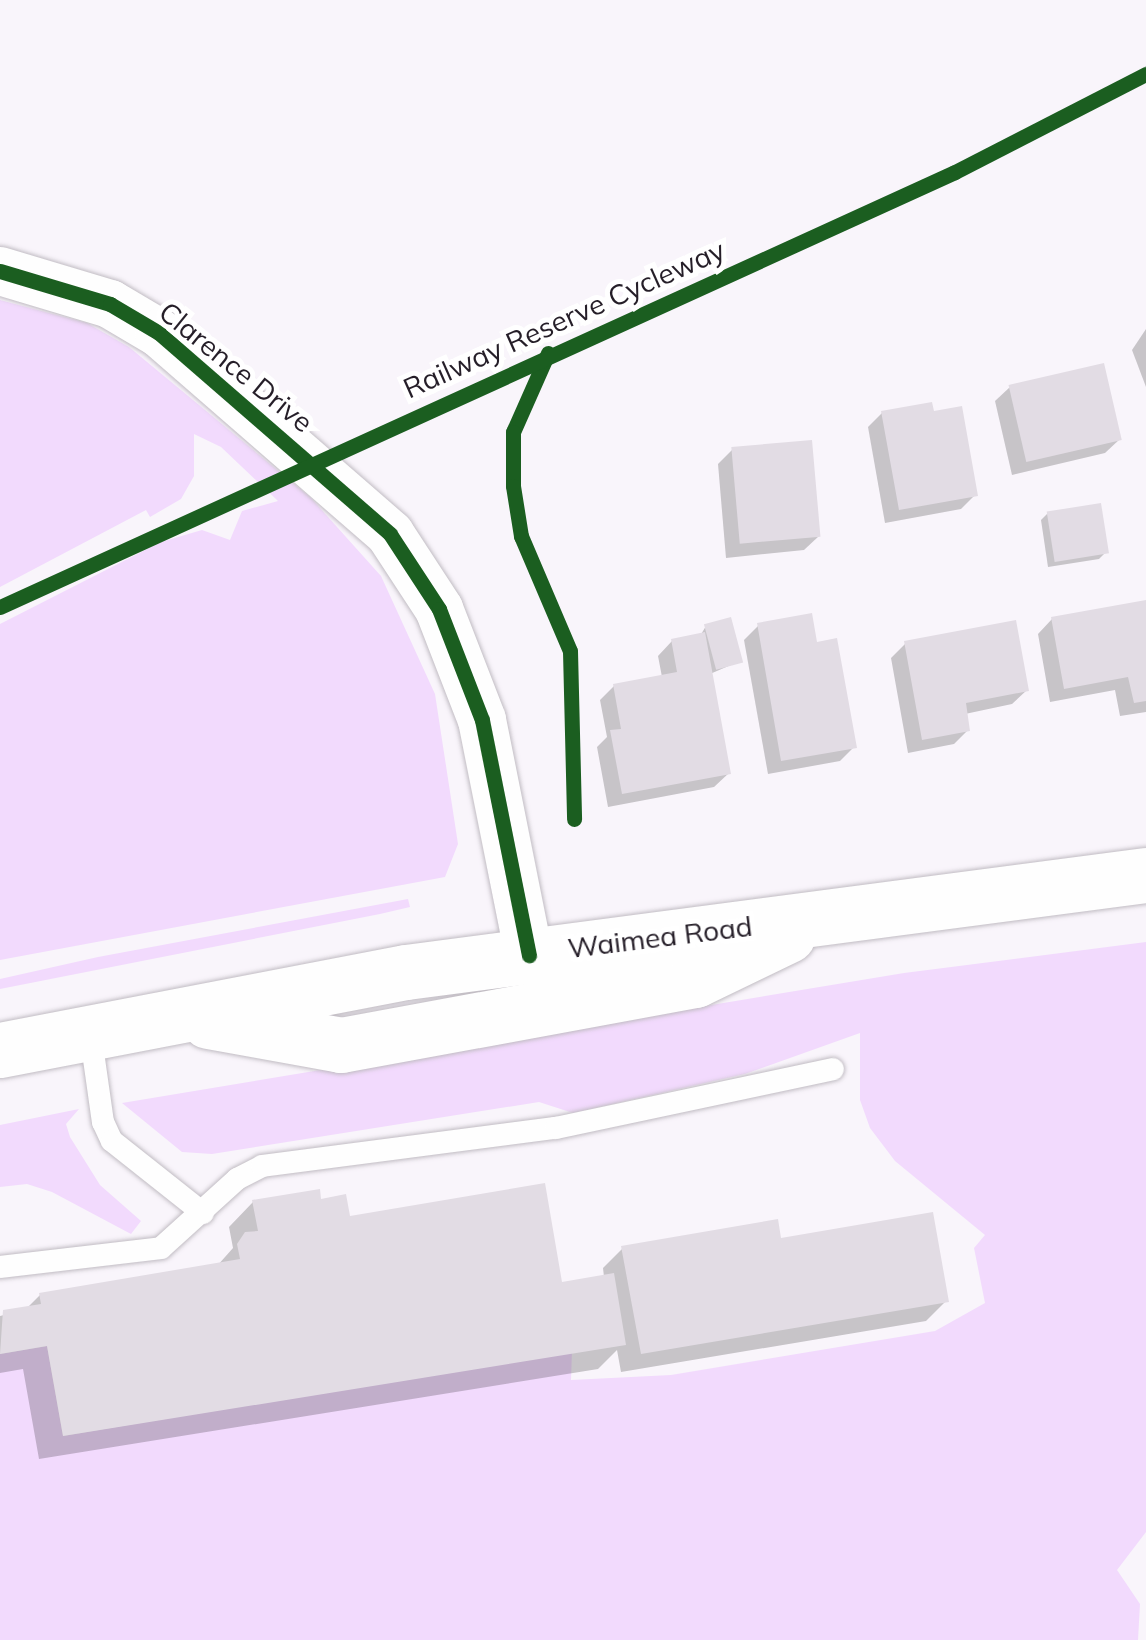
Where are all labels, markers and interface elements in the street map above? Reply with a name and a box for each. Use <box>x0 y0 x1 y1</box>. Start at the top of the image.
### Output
street label: Railway Reserve Cycleway <box>398 233 730 405</box>
street label: Clarence Drive <box>152 295 320 439</box>
street label: Waimea Road <box>566 909 754 965</box>

